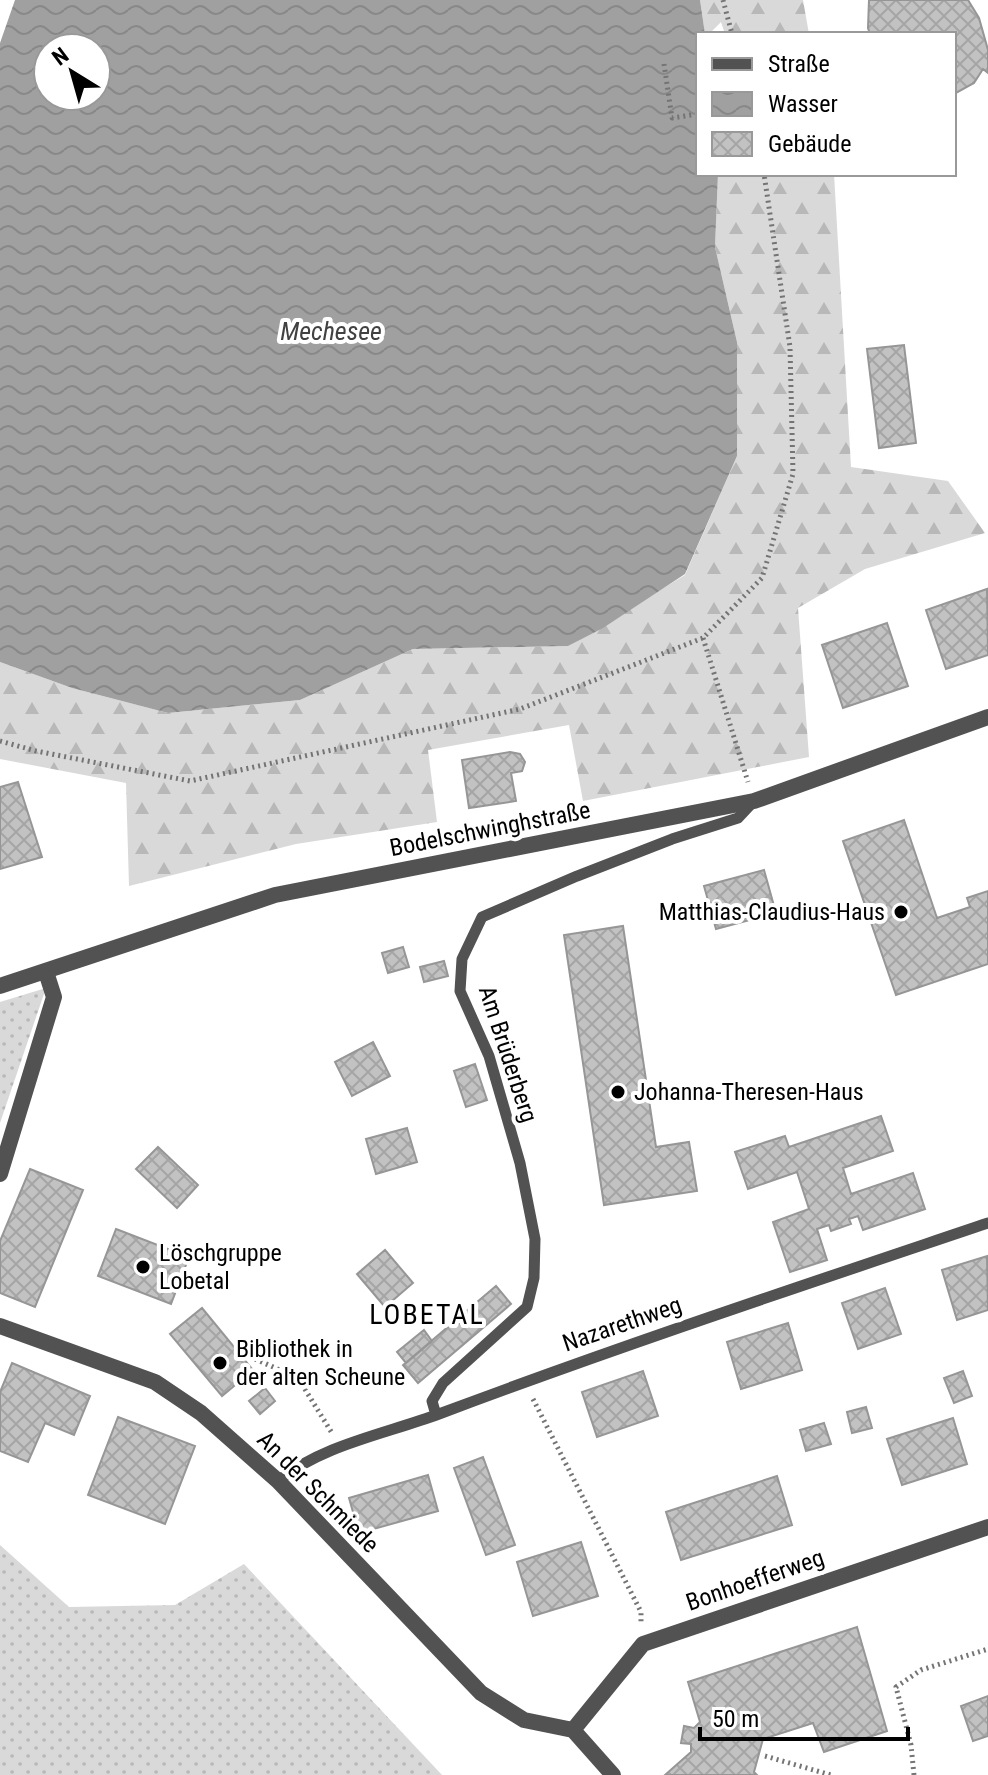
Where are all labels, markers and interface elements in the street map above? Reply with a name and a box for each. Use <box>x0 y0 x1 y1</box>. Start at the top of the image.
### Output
north arrow <box>32 32 112 112</box>
legend <box>696 32 956 176</box>
text: N <box>47 42 73 70</box>
text: Straße <box>768 50 830 78</box>
text: Wasser <box>768 90 838 118</box>
text: Gebäude <box>768 130 852 158</box>
water label: Mechesee <box>280 316 382 346</box>
street label: Bodelschwinghstraße <box>387 796 593 862</box>
place label: Matthias-Claudius-Haus <box>659 898 885 926</box>
marker: Matthias-Claudius-Haus <box>892 903 910 921</box>
street label: Am Brüderberg <box>473 982 543 1126</box>
place label: Johanna-Theresen-Haus <box>634 1078 864 1106</box>
marker: Johanna-Theresen-Haus <box>609 1083 627 1101</box>
place label: Löschgruppe Lobetal <box>159 1239 282 1295</box>
marker: Löschgruppe Lobetal <box>134 1258 152 1276</box>
street label: Nazarethweg <box>559 1291 685 1357</box>
district label: LOBETAL <box>369 1298 485 1331</box>
place label: Bibliothek in der alten Scheune <box>236 1335 405 1391</box>
marker: Bibliothek in der alten Scheune <box>211 1354 229 1372</box>
street label: An der Schmiede <box>252 1426 384 1558</box>
street label: Bonhoefferweg <box>682 1543 828 1617</box>
scale bar <box>700 1691 908 1741</box>
text: 50 m <box>712 1705 759 1733</box>

